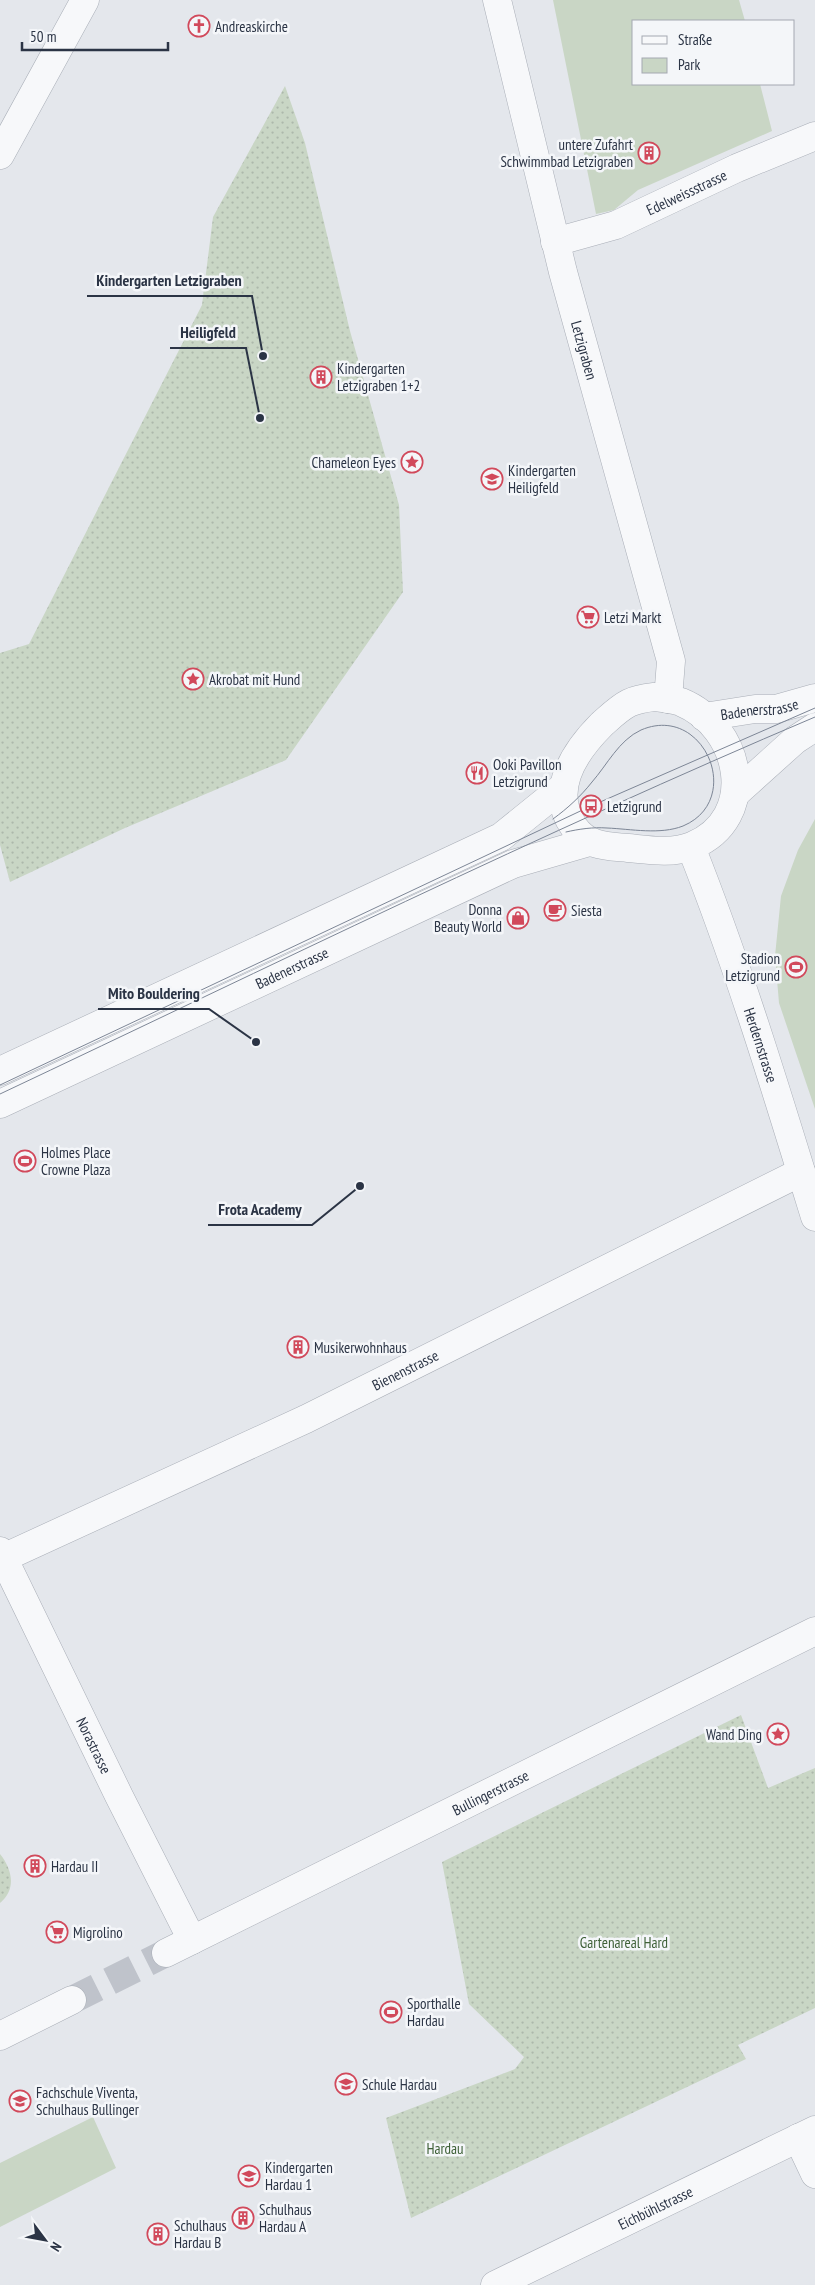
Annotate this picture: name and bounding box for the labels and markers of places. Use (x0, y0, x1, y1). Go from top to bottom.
church icon: Andreaskirche (187, 14, 211, 38)
place label: Andreaskirche (215, 17, 288, 36)
place label: untere Zufahrt Schwimmbad Letzigraben (500, 135, 633, 171)
building icon: untere Zufahrt Schwimmbad Letzigraben (637, 141, 661, 165)
callout: Kindergarten Letzigraben (87, 265, 252, 296)
callout: Heiligfeld (170, 317, 246, 348)
place label: Kindergarten Letzigraben 1+2 (337, 359, 420, 395)
building icon: Kindergarten Letzigraben 1+2 (309, 365, 333, 389)
place icon: Chameleon Eyes (400, 450, 424, 474)
place label: Chameleon Eyes (311, 453, 396, 472)
place label: Kindergarten Heiligfeld (508, 461, 576, 497)
school or university icon: Kindergarten Heiligfeld (480, 467, 504, 491)
supermarket icon: Letzi Markt (576, 605, 600, 629)
place label: Letzi Markt (604, 608, 661, 627)
place icon: Akrobat mit Hund (181, 667, 205, 691)
place label: Akrobat mit Hund (209, 670, 300, 689)
place label: Ooki Pavillon Letzigrund (493, 755, 561, 791)
restaurant icon: Ooki Pavillon Letzigrund (465, 761, 489, 785)
bus stop icon: Letzigrund (579, 794, 603, 818)
place label: Letzigrund (607, 797, 662, 816)
cafe icon: Siesta (543, 898, 567, 922)
place label: Donna Beauty World (434, 900, 502, 936)
place label: Siesta (571, 901, 602, 920)
shop icon: Donna Beauty World (506, 906, 530, 930)
place label: Stadion Letzigrund (725, 949, 780, 985)
sports icon: Stadion Letzigrund (784, 955, 808, 979)
callout: Mito Bouldering (98, 978, 209, 1009)
place label: Holmes Place Crowne Plaza (41, 1143, 111, 1179)
sports icon: Holmes Place Crowne Plaza (13, 1149, 37, 1173)
callout: Frota Academy (208, 1194, 312, 1225)
building icon: Musikerwohnhaus (286, 1335, 310, 1359)
place label: Musikerwohnhaus (314, 1338, 407, 1357)
place icon: Wand Ding (766, 1722, 790, 1746)
place label: Wand Ding (706, 1725, 762, 1744)
building icon: Hardau II (23, 1854, 47, 1878)
place label: Hardau II (51, 1857, 98, 1876)
supermarket icon: Migrolino (45, 1920, 69, 1944)
place label: Migrolino (73, 1923, 123, 1942)
place label: Sporthalle Hardau (407, 1994, 461, 2030)
sports icon: Sporthalle Hardau (379, 2000, 403, 2024)
school or university icon: Schule Hardau (334, 2072, 358, 2096)
place label: Schule Hardau (362, 2075, 437, 2094)
place label: Fachschule Viventa, Schulhaus Bullinger (36, 2083, 140, 2119)
school or university icon: Fachschule Viventa, Schulhaus Bullinger (8, 2089, 32, 2113)
place label: Kindergarten Hardau 1 (265, 2158, 333, 2194)
school or university icon: Kindergarten Hardau 1 (237, 2164, 261, 2188)
place label: Schulhaus Hardau A (259, 2200, 312, 2236)
building icon: Schulhaus Hardau A (231, 2206, 255, 2230)
place label: Schulhaus Hardau B (174, 2216, 227, 2252)
building icon: Schulhaus Hardau B (146, 2222, 170, 2246)

